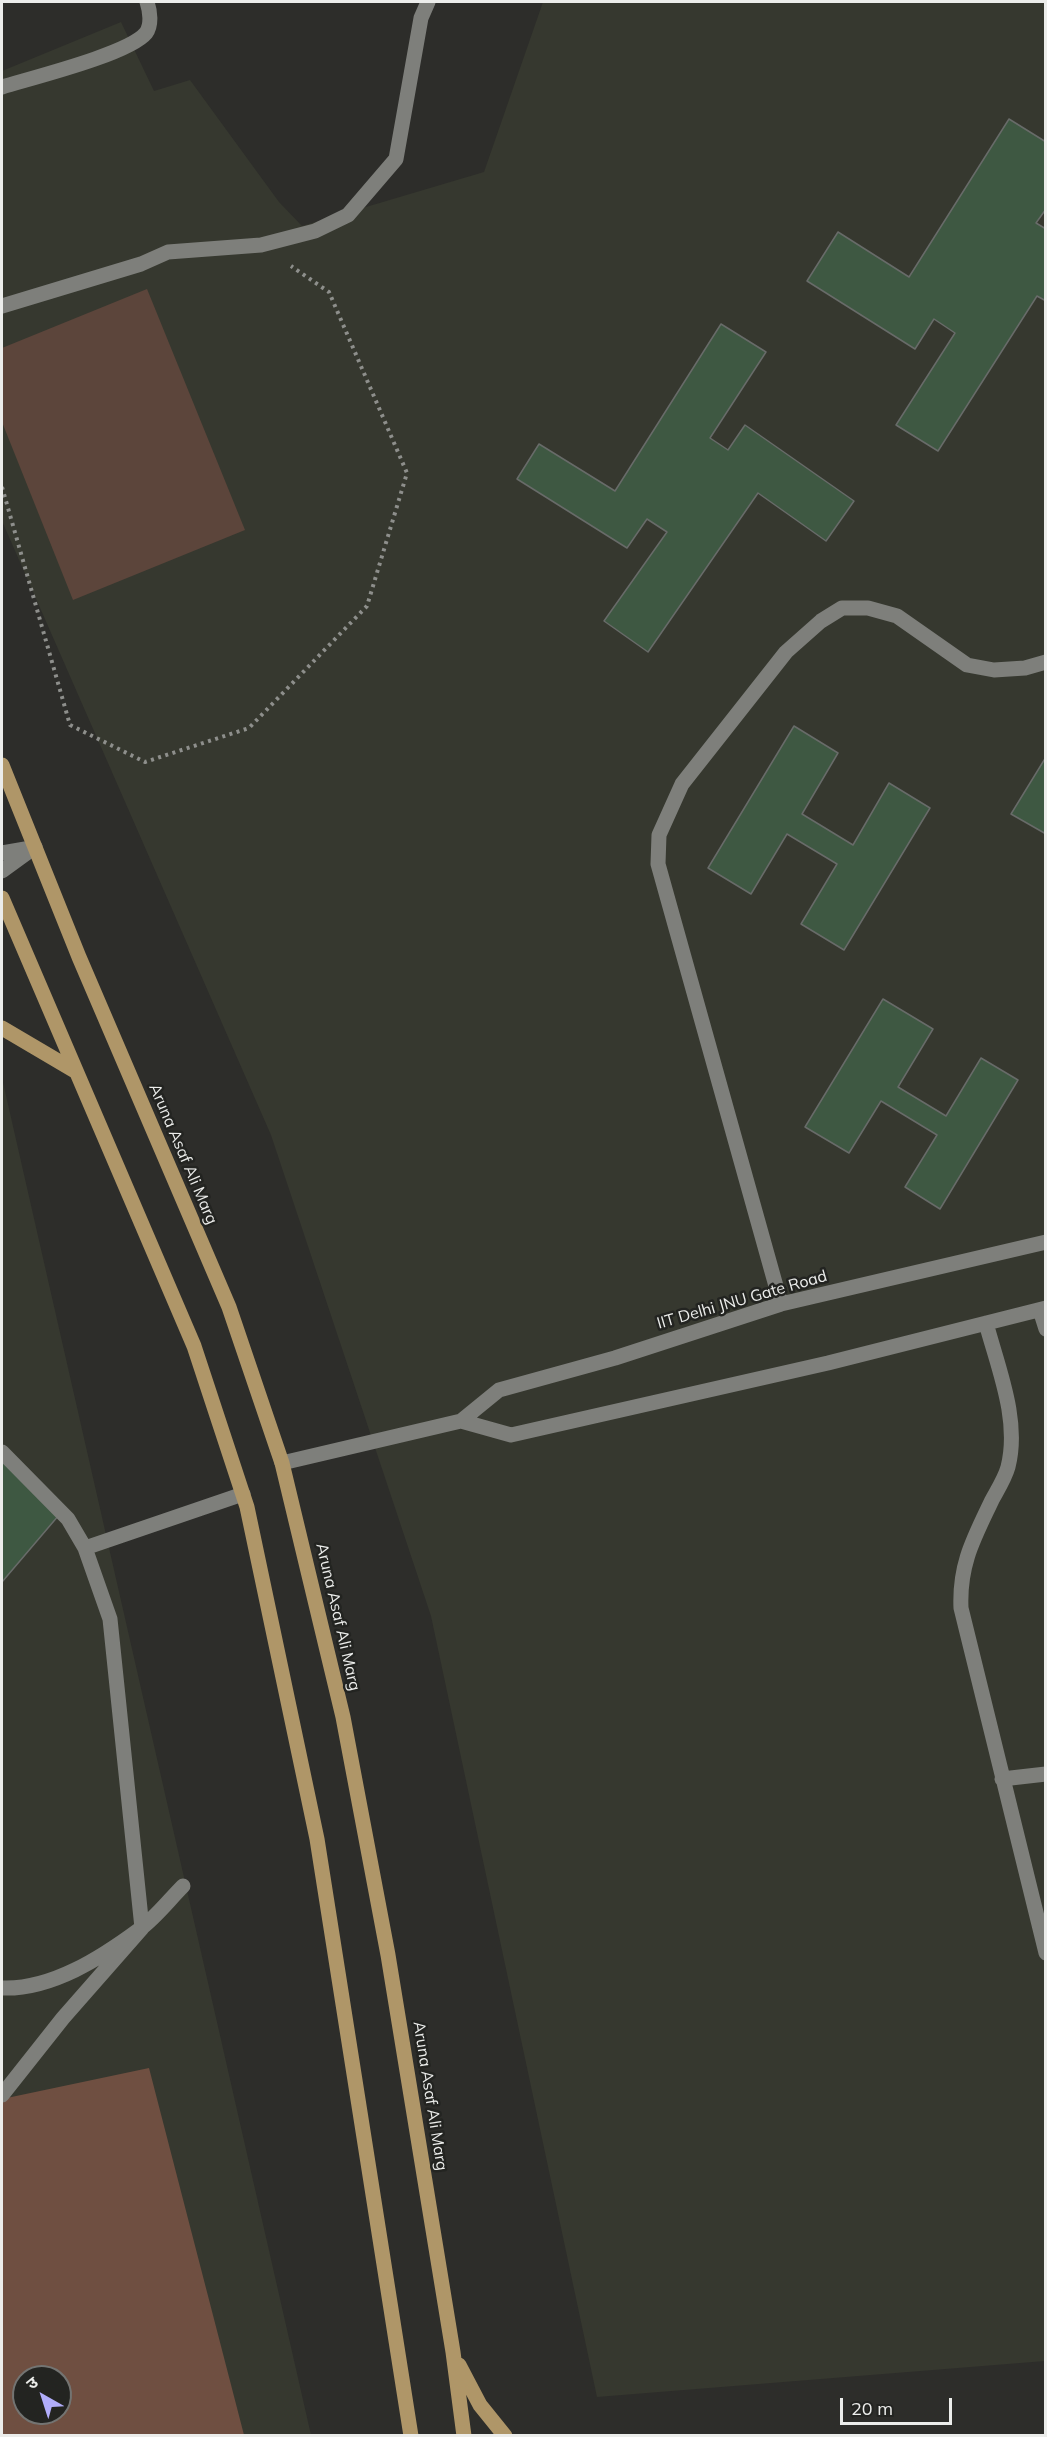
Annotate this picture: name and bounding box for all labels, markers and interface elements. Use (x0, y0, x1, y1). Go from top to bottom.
street label: Aruna Asaf Ali Marg (145, 1081, 221, 1227)
street label: IIT Delhi JNU Gate Road (655, 1267, 829, 1333)
street label: Aruna Asaf Ali Marg (312, 1541, 364, 1693)
street label: Aruna Asaf Ali Marg (409, 2020, 451, 2172)
north arrow (12, 2365, 72, 2425)
text: उ (22, 2372, 42, 2393)
scale bar (843, 2386, 956, 2424)
text: 20 m (851, 2397, 893, 2420)

